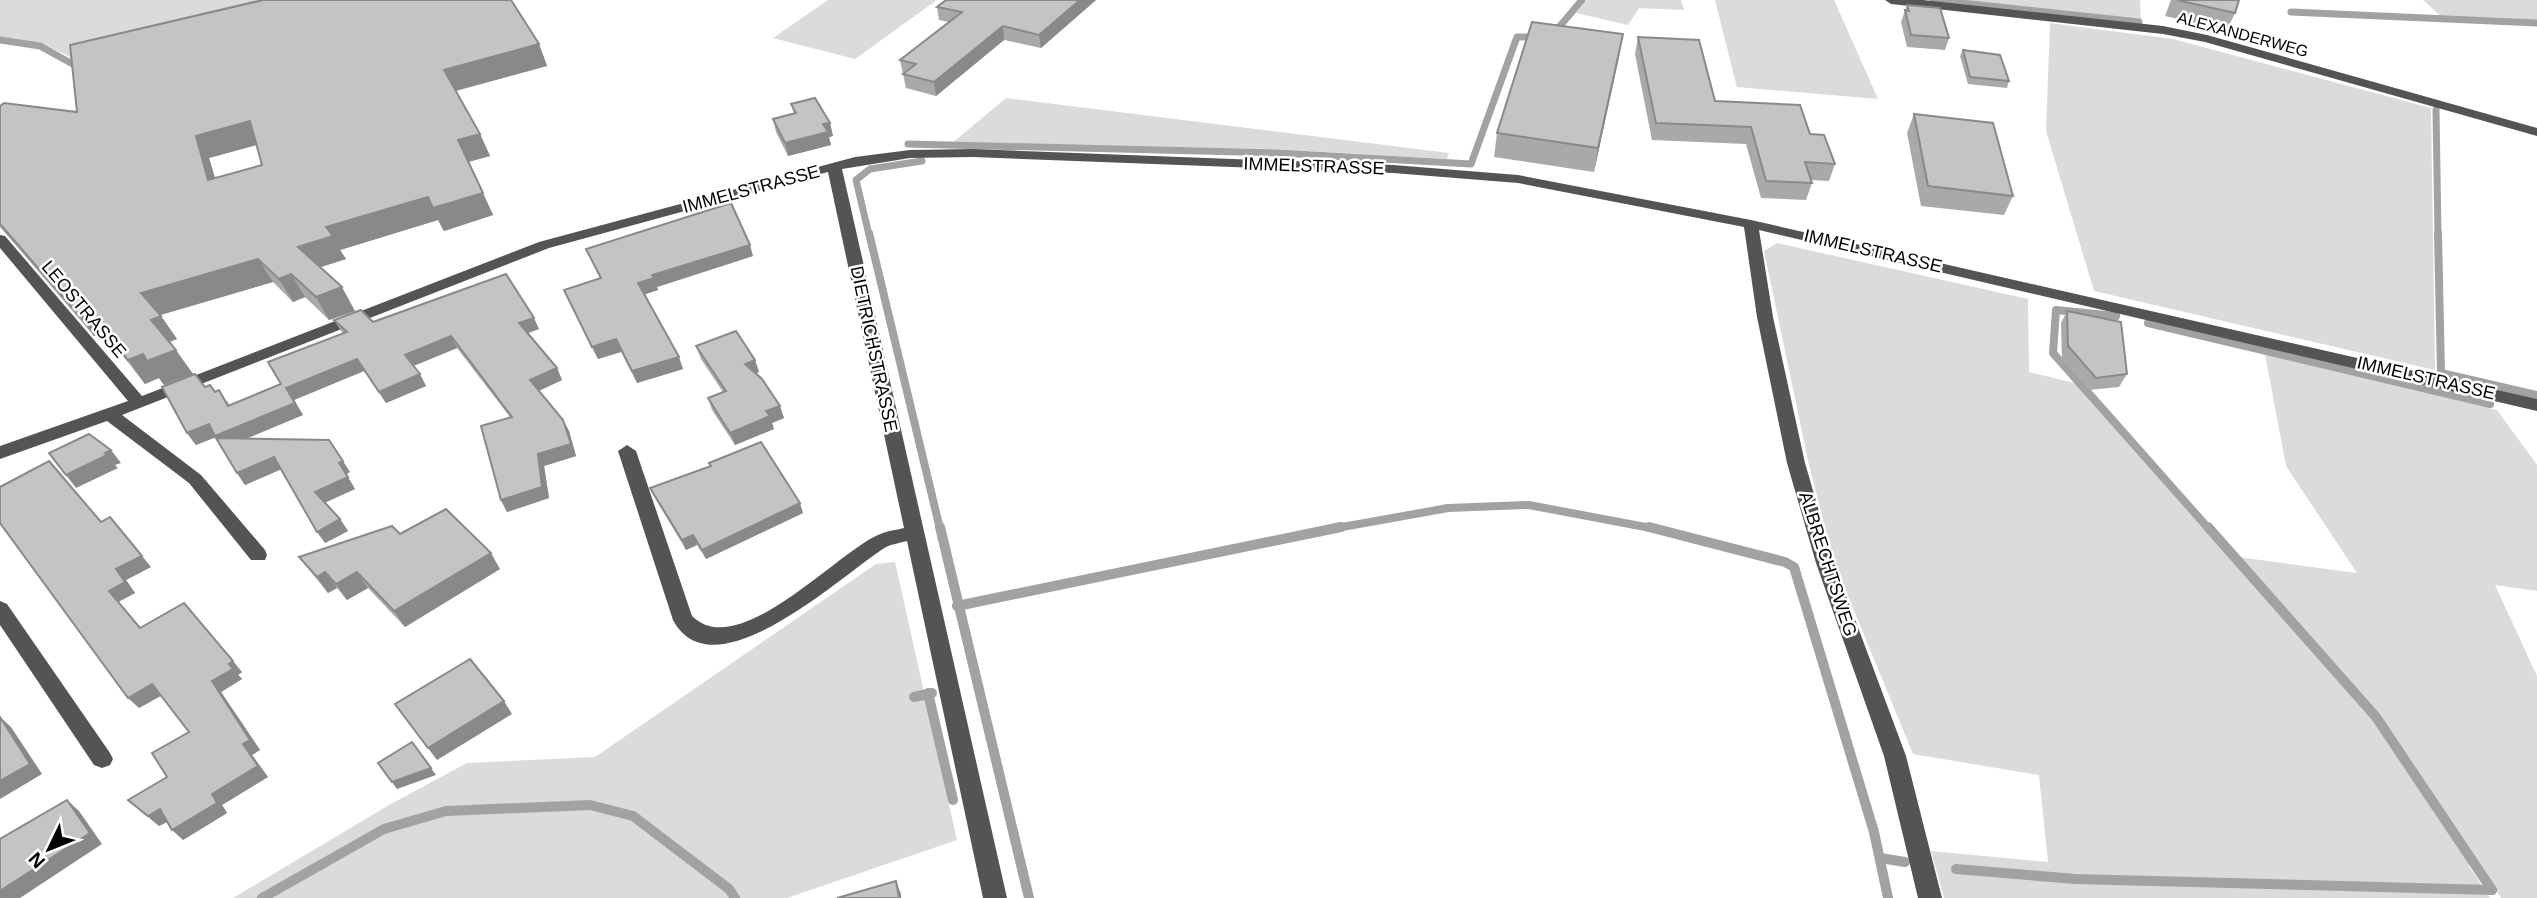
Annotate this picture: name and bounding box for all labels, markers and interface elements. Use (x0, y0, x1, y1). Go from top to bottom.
street label: ALEXANDERWEG (2176, 9, 2310, 60)
street label: IMMELSTRASSE (1243, 154, 1385, 178)
street label: IMMELSTRASSE (680, 161, 822, 217)
street label: IMMELSTRASSE (1802, 225, 1944, 277)
street label: LEOSTRASSE (38, 257, 130, 361)
street label: DIETRICHSTRASSE (847, 264, 901, 434)
street label: IMMELSTRASSE (2355, 352, 2497, 404)
street label: ALBRECHTSWEG (1795, 489, 1861, 639)
north arrow (14, 814, 84, 884)
text: N (25, 848, 49, 872)

